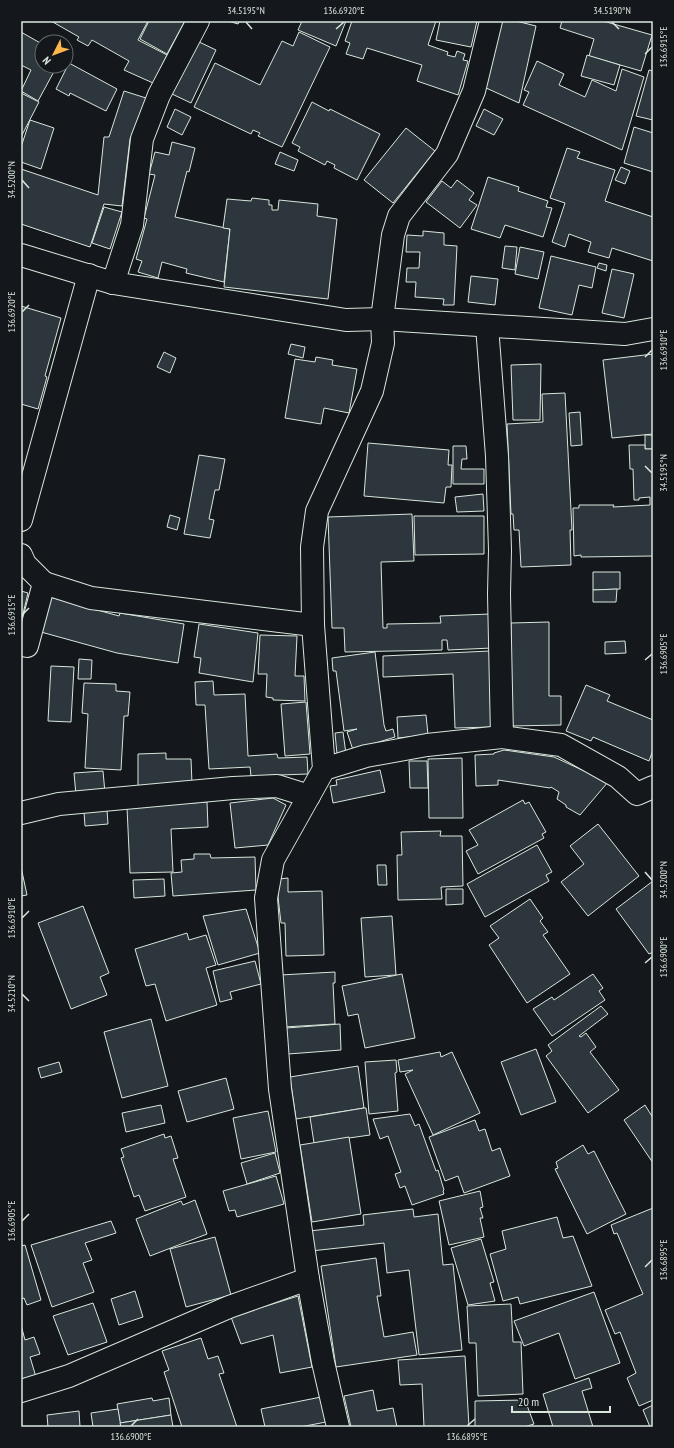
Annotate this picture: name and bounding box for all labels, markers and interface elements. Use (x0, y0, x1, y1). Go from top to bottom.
text: 34.5195°N (227, 4, 265, 17)
text: 136.6920°E (324, 4, 365, 17)
text: 34.5190°N (593, 4, 631, 17)
text: 136.6915°E (657, 27, 670, 68)
north arrow (34, 34, 74, 74)
text: N (39, 54, 54, 68)
text: 34.5200°N (5, 161, 18, 199)
text: 136.6920°E (5, 292, 18, 333)
text: 136.6910°E (657, 330, 670, 371)
text: 34.5195°N (657, 454, 670, 492)
text: 136.6915°E (5, 595, 18, 636)
text: 136.6905°E (657, 634, 670, 675)
text: 34.5200°N (657, 861, 670, 899)
text: 136.6910°E (5, 898, 18, 939)
text: 136.6900°E (657, 937, 670, 978)
text: 34.5210°N (5, 975, 18, 1013)
text: 136.6905°E (5, 1201, 18, 1242)
text: 136.6895°E (657, 1240, 670, 1281)
scale bar (512, 1388, 610, 1414)
text: 20 m (518, 1394, 539, 1409)
text: 136.6900°E (111, 1430, 152, 1443)
text: 136.6895°E (447, 1430, 488, 1443)

